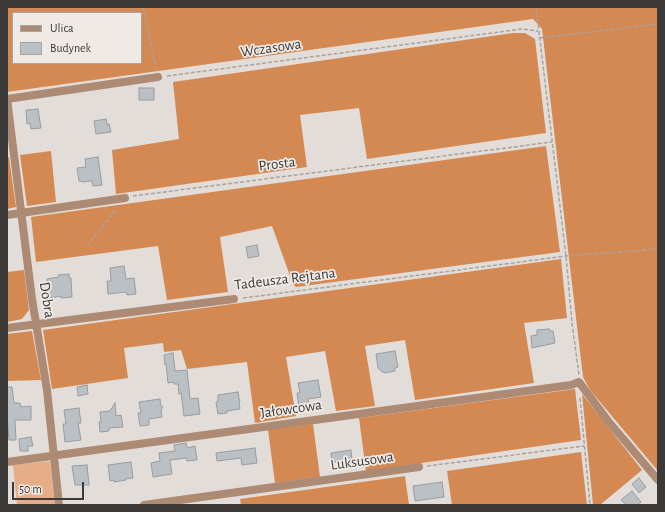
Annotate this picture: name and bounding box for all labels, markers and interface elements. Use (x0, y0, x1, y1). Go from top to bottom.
legend (12, 12, 142, 64)
text: Ulica (50, 22, 73, 34)
street label: Wczasowa (239, 35, 303, 61)
text: Budynek (50, 42, 91, 54)
street label: Prosta (258, 153, 296, 175)
street label: Tadeusza Rejtana (233, 264, 337, 294)
street label: Dobra (35, 281, 59, 319)
street label: Jałowcowa (259, 396, 323, 422)
street label: Luksusowa (329, 448, 395, 474)
scale bar (14, 474, 86, 500)
text: 50 m (19, 483, 42, 495)

